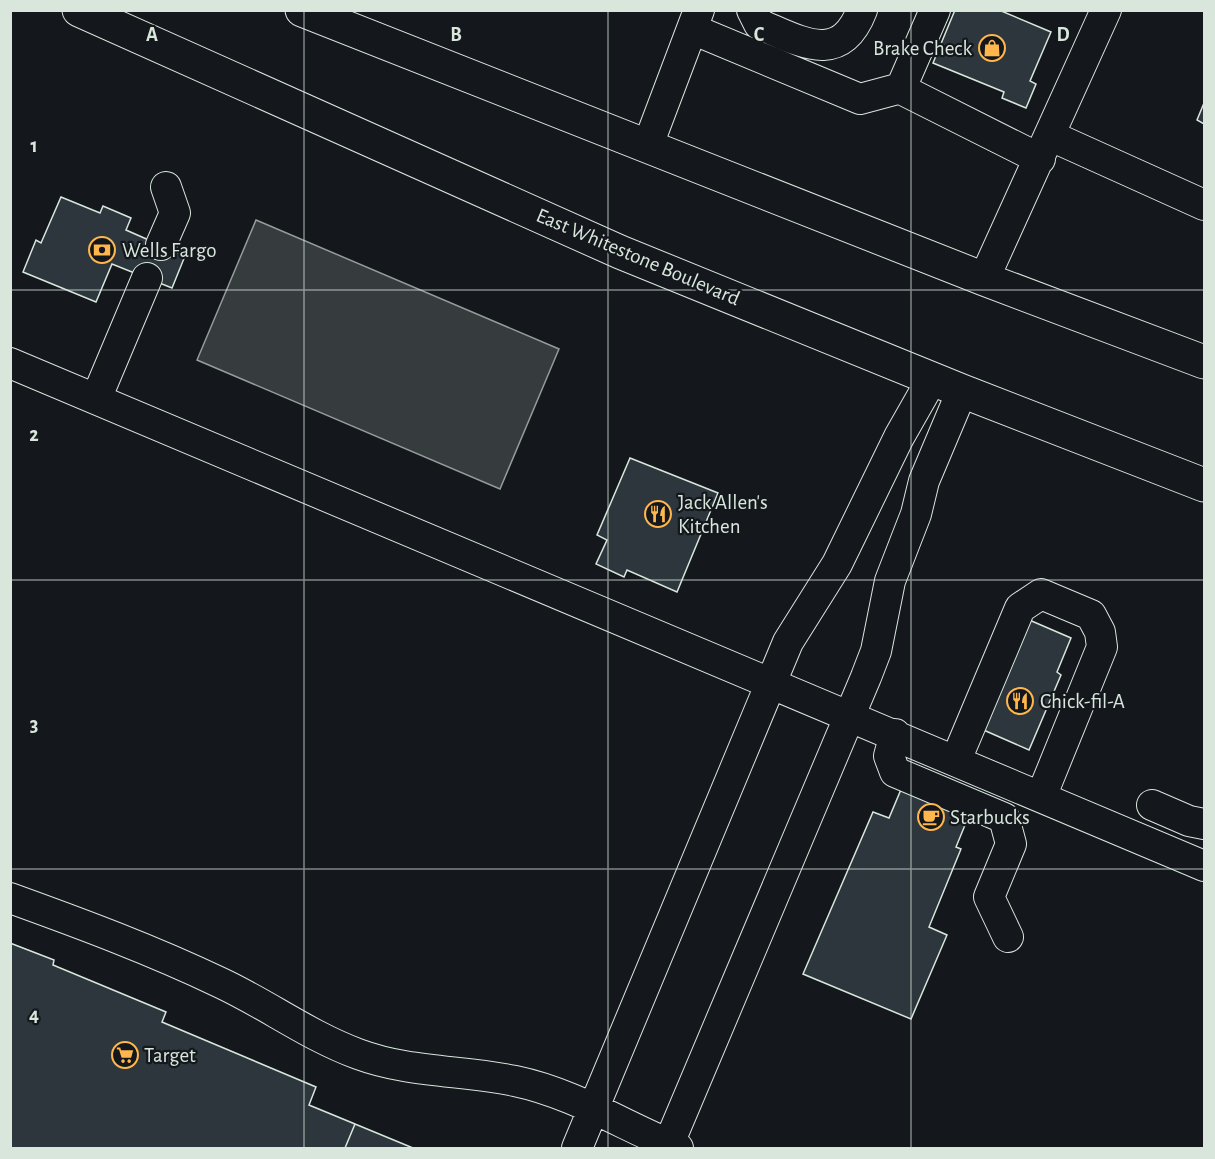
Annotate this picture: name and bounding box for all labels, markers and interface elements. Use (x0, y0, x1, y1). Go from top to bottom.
text: A (146, 25, 158, 45)
text: B (450, 25, 462, 45)
text: C (754, 25, 765, 45)
text: D (1056, 25, 1070, 45)
shop icon: Brake Check (977, 33, 1007, 63)
place label: Brake Check (873, 38, 972, 59)
text: 1 (30, 136, 38, 156)
street label: East Whitestone Boulevard (533, 205, 743, 309)
bank icon: Wells Fargo (87, 235, 117, 265)
place label: Wells Fargo (122, 240, 216, 261)
text: 2 (29, 425, 39, 445)
place label: Jack Allen's Kitchen (678, 492, 768, 537)
restaurant icon: Jack Allen's Kitchen (643, 499, 673, 529)
restaurant icon: Chick-fil-A (1005, 686, 1035, 716)
place label: Chick-fil-A (1040, 691, 1125, 712)
text: 3 (30, 715, 38, 735)
cafe icon: Starbucks (916, 802, 946, 832)
place label: Starbucks (950, 807, 1030, 828)
text: 4 (29, 1005, 39, 1025)
supermarket icon: Target (110, 1040, 140, 1070)
place label: Target (144, 1045, 196, 1066)

